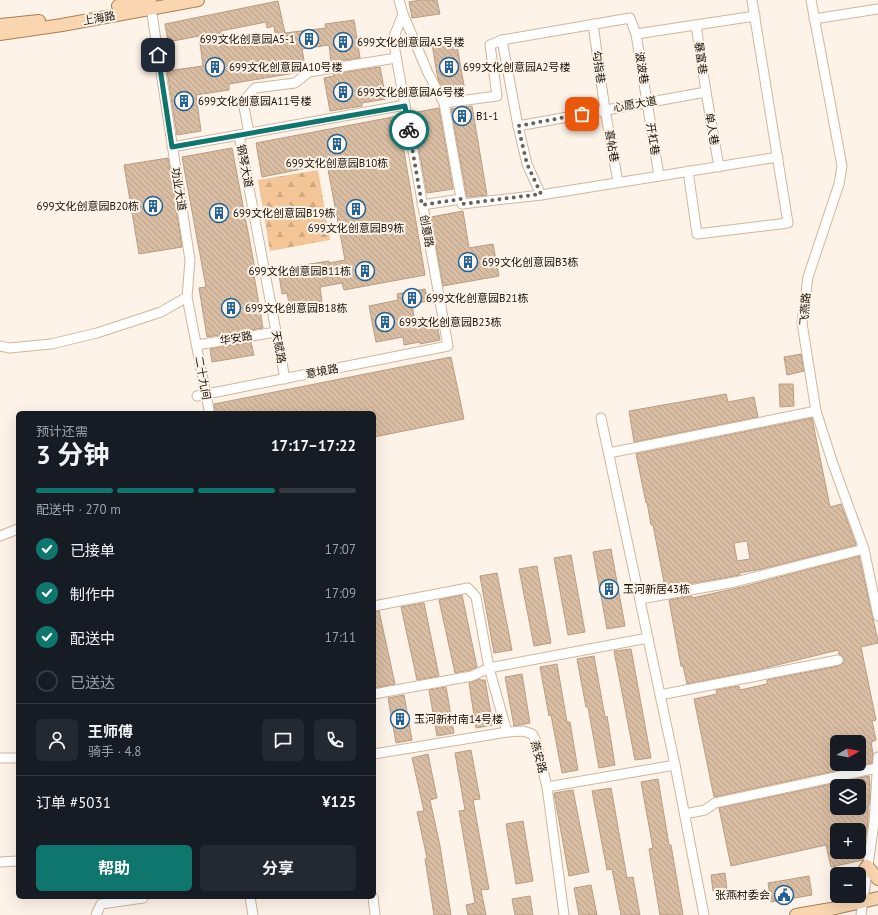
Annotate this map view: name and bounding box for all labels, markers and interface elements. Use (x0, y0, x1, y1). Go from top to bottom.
street label: 上海路 (82, 8, 116, 28)
building icon: 699文化创意园A5-1 (298, 28, 320, 50)
building icon: 699文化创意园A5号楼 (332, 31, 354, 53)
place label: 699文化创意园A5-1 (200, 32, 295, 46)
place label: 699文化创意园A5号楼 (357, 35, 464, 49)
pin (141, 38, 175, 72)
street label: 暴富巷 (692, 41, 710, 75)
icon: home (147, 44, 169, 66)
street label: 勾指巷 (590, 50, 608, 84)
street label: 波波巷 (633, 51, 651, 85)
building icon: 699文化创意园A10号楼 (204, 56, 226, 78)
building icon: 699文化创意园A2号楼 (438, 56, 460, 78)
place label: 699文化创意园A10号楼 (229, 60, 342, 74)
place label: 699文化创意园A2号楼 (463, 60, 570, 74)
building icon: 699文化创意园A6号楼 (332, 81, 354, 103)
place label: 699文化创意园A6号楼 (357, 85, 464, 99)
building icon: 699文化创意园A11号楼 (173, 90, 195, 112)
street label: 心愿大道 (612, 93, 658, 115)
place label: 699文化创意园A11号楼 (198, 94, 311, 108)
pin (565, 97, 599, 131)
icon: bag (571, 103, 593, 125)
building icon: B1-1 (451, 105, 473, 127)
place label: B1-1 (476, 109, 498, 123)
courier (389, 110, 429, 150)
street label: 单人巷 (702, 112, 722, 146)
icon: bike (398, 119, 420, 141)
street label: 开杠巷 (644, 122, 662, 156)
street label: 喜帖巷 (602, 129, 622, 163)
building icon: 699文化创意园B10栋 (326, 133, 348, 155)
street label: 钢琴大道 (234, 143, 256, 189)
place label: 699文化创意园B10栋 (286, 156, 388, 170)
street label: 功业大道 (169, 166, 189, 212)
building icon: 699文化创意园B20栋 (142, 195, 164, 217)
building icon: 699文化创意园B9栋 (345, 198, 367, 220)
place label: 699文化创意园B20栋 (37, 199, 139, 213)
building icon: 699文化创意园B19栋 (208, 202, 230, 224)
place label: 699文化创意园B19栋 (233, 206, 335, 220)
street label: 创意路 (417, 214, 437, 248)
place label: 699文化创意园B9栋 (308, 221, 404, 235)
building icon: 699文化创意园B3栋 (457, 251, 479, 273)
place label: 699文化创意园B3栋 (482, 255, 578, 269)
building icon: 699文化创意园B11栋 (354, 260, 376, 282)
place label: 699文化创意园B11栋 (249, 264, 351, 278)
building icon: 699文化创意园B21栋 (401, 287, 423, 309)
place label: 699文化创意园B21栋 (426, 291, 528, 305)
street label: 飞燕路 (797, 292, 813, 326)
building icon: 699文化创意园B18栋 (220, 297, 242, 319)
place label: 699文化创意园B18栋 (245, 301, 347, 315)
building icon: 699文化创意园B23栋 (374, 311, 396, 333)
place label: 699文化创意园B23栋 (399, 315, 501, 329)
street label: 华安路 (219, 328, 253, 348)
street label: 天赋路 (269, 329, 289, 365)
street label: 二十九间 (192, 355, 214, 401)
street label: 意境路 (304, 361, 340, 381)
text: 预计还需 (36, 423, 88, 440)
text: 17:17–17:22 (271, 436, 356, 455)
text: 3 分钟 (36, 438, 109, 471)
text: 配送中 · 270 m (36, 501, 121, 518)
icon: check (36, 538, 58, 560)
text: 已接单 (70, 541, 115, 560)
text: 17:07 (325, 541, 356, 558)
building icon: 玉河新居43栋 (598, 578, 620, 600)
icon: check (36, 582, 58, 604)
place label: 玉河新居43栋 (623, 582, 690, 596)
text: 制作中 (70, 585, 115, 604)
text: 17:09 (325, 585, 356, 602)
icon: check (36, 626, 58, 648)
text: 配送中 (70, 629, 115, 648)
text: 17:11 (325, 629, 356, 646)
text: 已送达 (70, 673, 115, 692)
building icon: 玉河新村南14号楼 (389, 708, 411, 730)
place label: 玉河新村南14号楼 (414, 712, 503, 726)
button: person (36, 719, 78, 761)
button: chat (262, 719, 304, 761)
button: phone (314, 719, 356, 761)
text: 王师傅 (88, 722, 133, 741)
north arrow (830, 735, 866, 771)
map controls (830, 735, 866, 903)
street label: 燕安路 (528, 739, 550, 775)
text: 骑手 · 4.8 (88, 743, 141, 760)
button: layers (830, 779, 866, 815)
text: ¥125 (322, 792, 356, 811)
text: 订单 #5031 (36, 793, 111, 812)
button: + (830, 823, 866, 859)
button: 帮助 (36, 845, 192, 891)
button: 分享 (200, 845, 356, 891)
button: − (830, 867, 866, 903)
public building icon: 张燕村委会 (773, 884, 795, 906)
place label: 张燕村委会 (715, 888, 770, 902)

